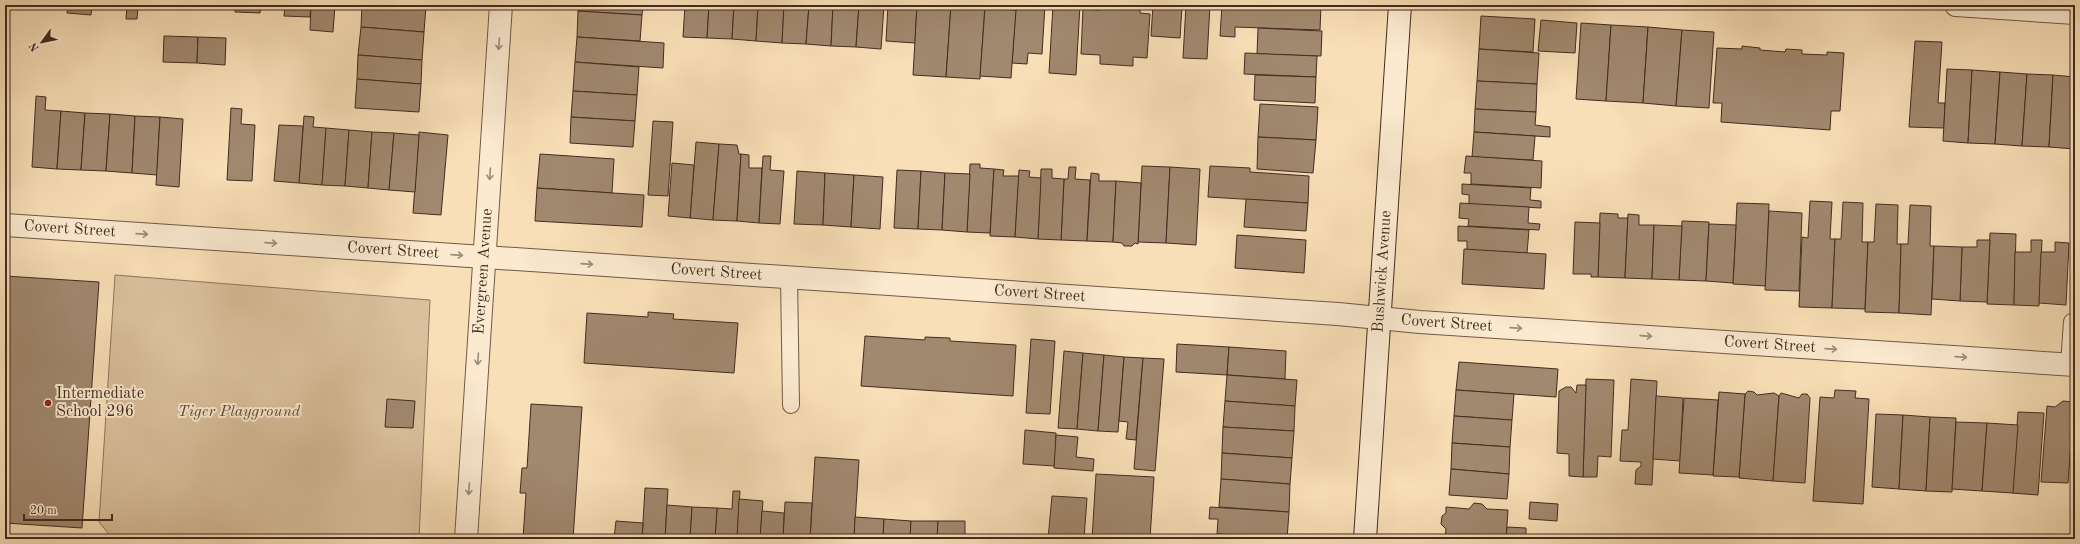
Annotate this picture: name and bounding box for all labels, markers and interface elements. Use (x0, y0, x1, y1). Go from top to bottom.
north arrow (22, 22, 62, 62)
one-way arrow (495, 37, 502, 50)
text: N (28, 40, 42, 53)
one-way arrow (486, 167, 493, 180)
street label: Evergreen Avenue (471, 208, 496, 335)
street label: Bushwick Avenue (1371, 210, 1395, 333)
street label: Covert Street (23, 218, 117, 240)
one-way arrow (135, 231, 148, 238)
one-way arrow (264, 240, 277, 247)
street label: Covert Street (347, 240, 440, 262)
one-way arrow (450, 252, 463, 259)
one-way arrow (580, 260, 593, 267)
street label: Covert Street (670, 261, 763, 284)
street label: Covert Street (993, 283, 1087, 305)
street label: Covert Street (1400, 312, 1494, 335)
one-way arrow (1509, 324, 1522, 331)
one-way arrow (1639, 333, 1652, 340)
street label: Covert Street (1723, 334, 1817, 356)
one-way arrow (1824, 345, 1837, 352)
one-way arrow (474, 352, 481, 365)
one-way arrow (1954, 354, 1967, 361)
place label: Intermediate School 296 (56, 386, 144, 420)
marker: Intermediate School 296 (43, 398, 53, 408)
park label: Tiger Playground (178, 404, 301, 420)
one-way arrow (466, 482, 473, 495)
scale bar (24, 496, 112, 522)
text: 20 m (30, 505, 57, 517)

